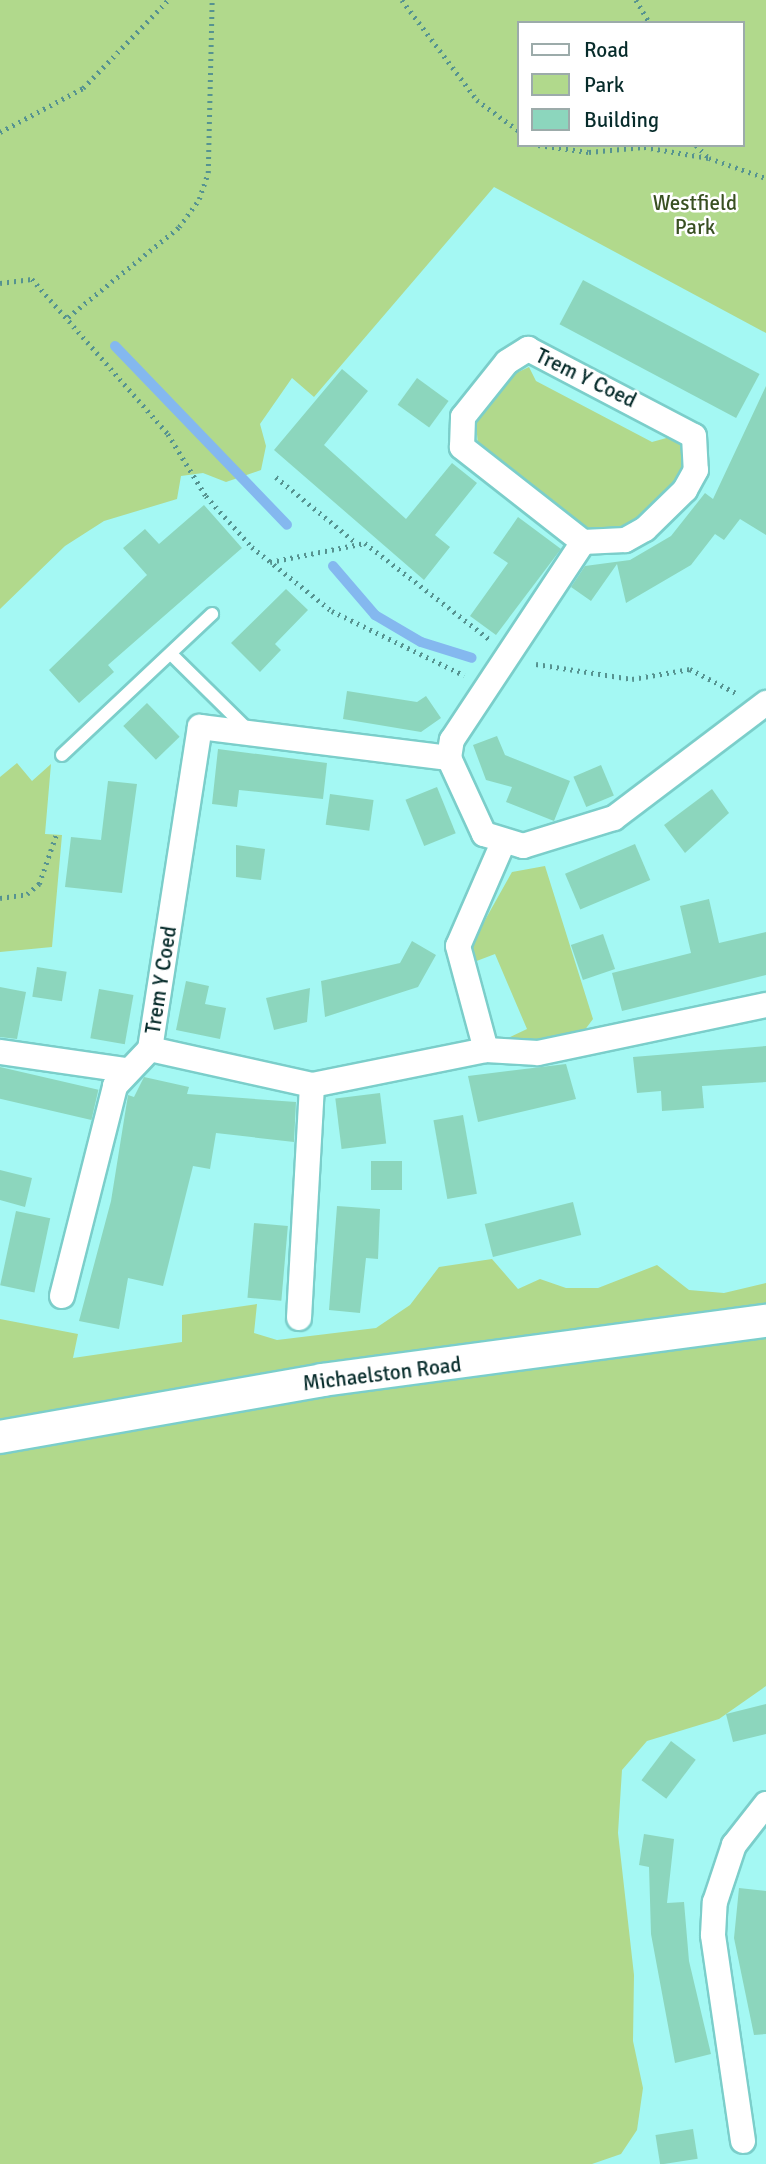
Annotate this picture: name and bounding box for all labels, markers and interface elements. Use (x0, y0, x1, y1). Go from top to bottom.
legend (518, 21, 745, 147)
text: Road (584, 37, 629, 63)
text: Park (584, 72, 624, 98)
text: Building (584, 107, 659, 133)
park label: Westfield Park (653, 190, 737, 240)
street label: Trem Y Coed (532, 343, 640, 413)
street label: Trem Y Coed (140, 924, 182, 1036)
street label: Michaelston Road (301, 1352, 463, 1396)

